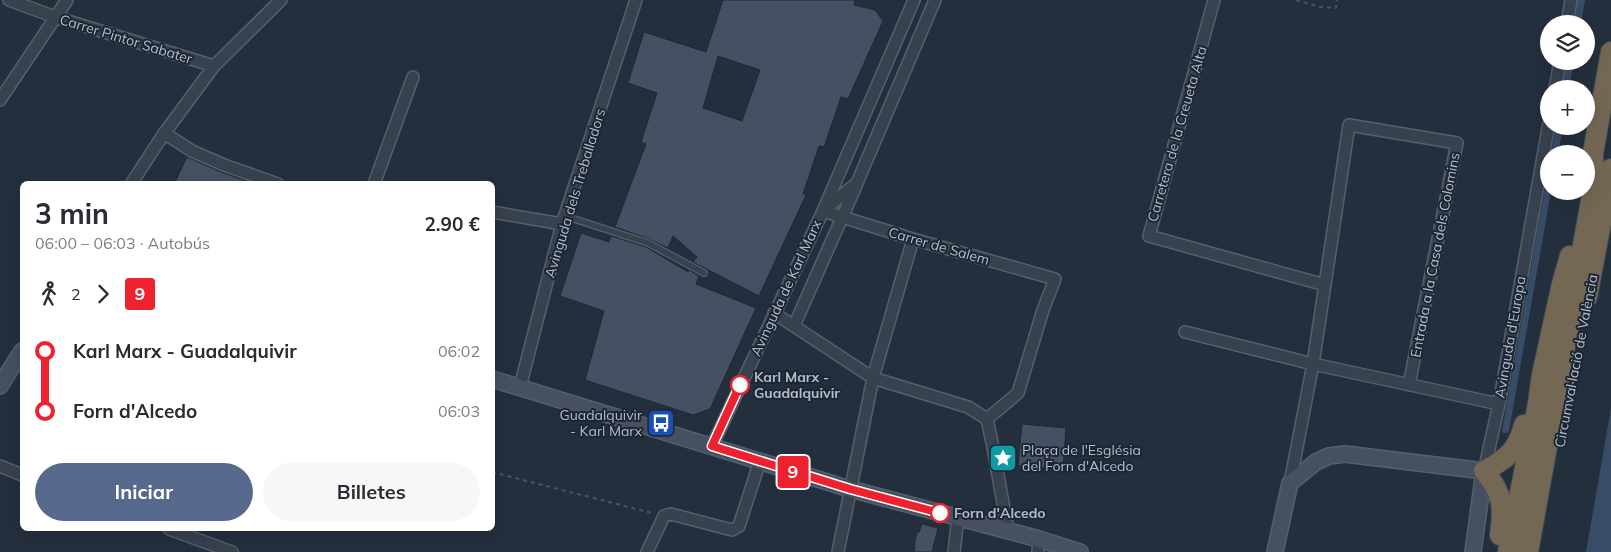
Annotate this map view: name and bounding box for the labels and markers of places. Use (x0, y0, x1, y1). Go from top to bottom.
place label: Karl Marx - Guadalquivir (754, 368, 840, 402)
marker: Karl Marx - Guadalquivir (730, 375, 750, 395)
place label: Guadalquivir - Karl Marx (559, 406, 643, 440)
bus stop icon: Guadalquivir - Karl Marx (646, 408, 676, 438)
place label: Plaça de l'Església del Forn d'Alcedo (1022, 441, 1141, 475)
place icon: Plaça de l'Església del Forn d'Alcedo (988, 443, 1018, 473)
marker: Forn d'Alcedo (930, 503, 950, 523)
place label: Forn d'Alcedo (954, 504, 1046, 522)

